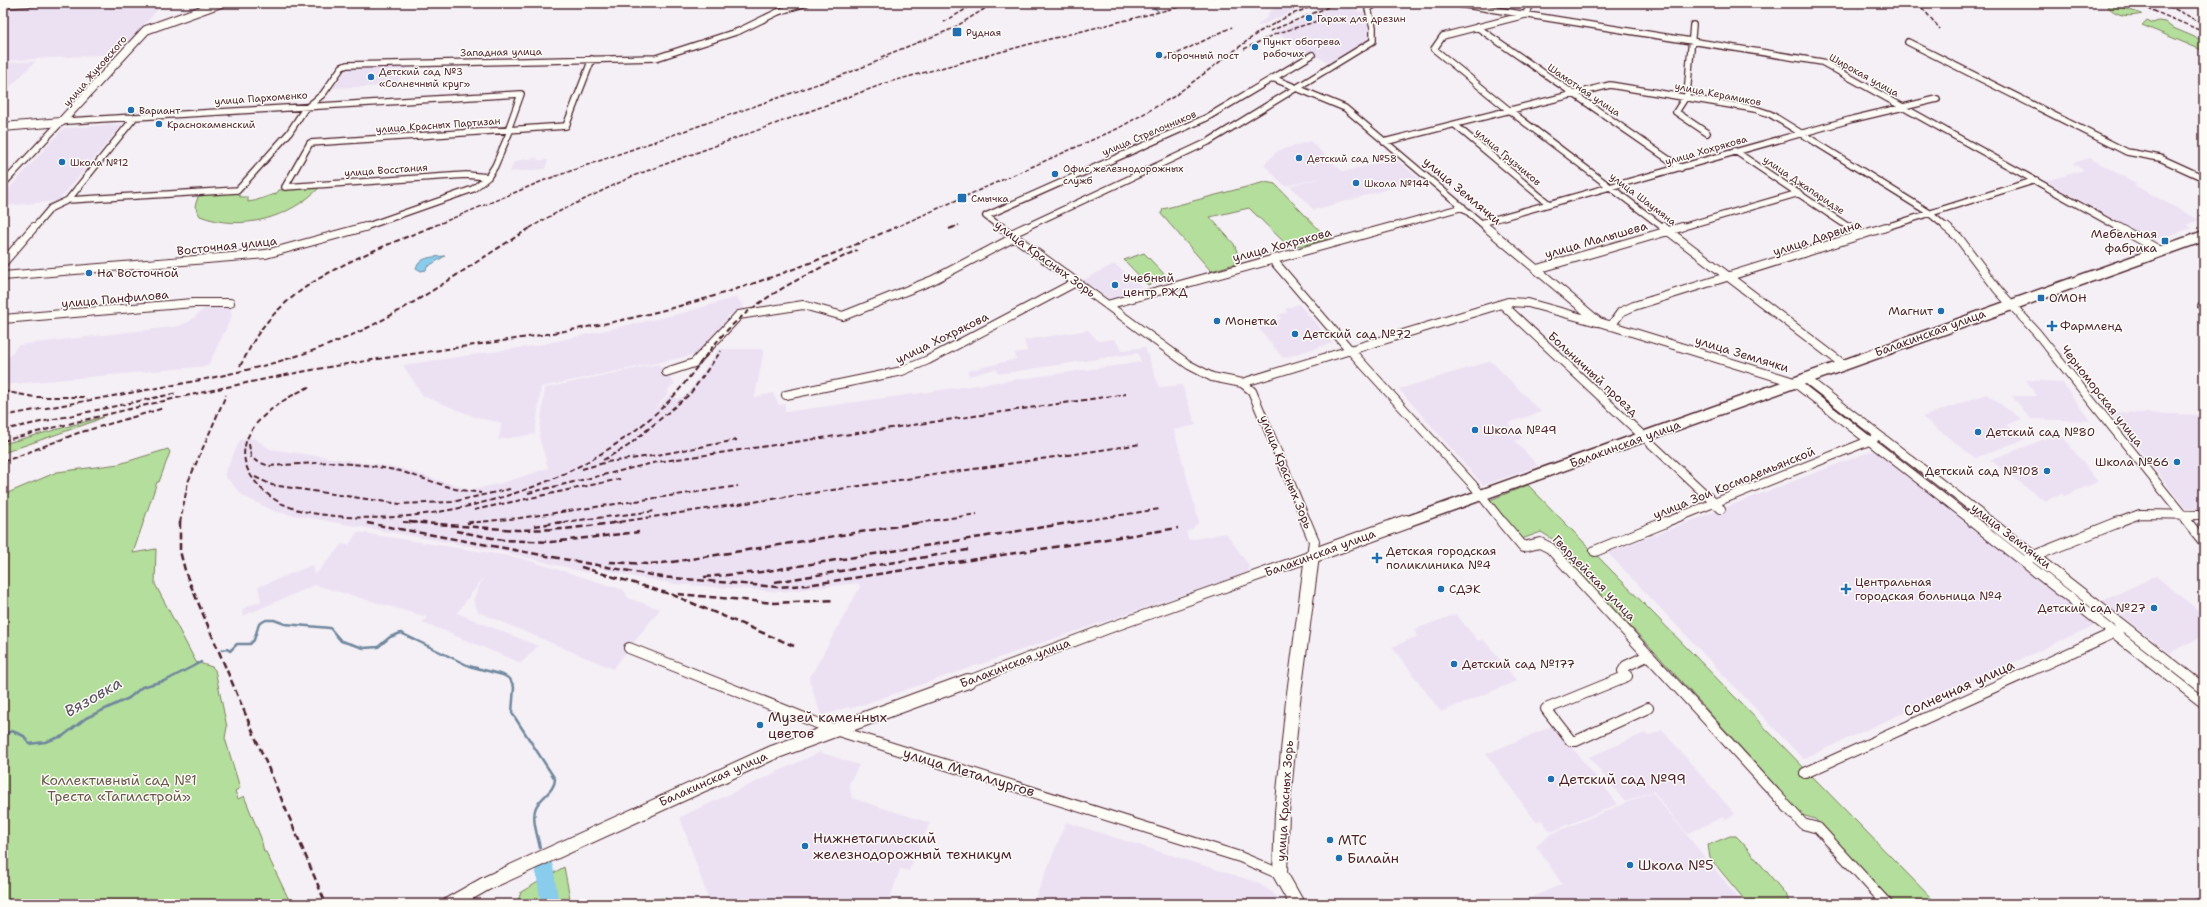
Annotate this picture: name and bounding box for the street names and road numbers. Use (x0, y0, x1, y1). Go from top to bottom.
street label: улица Жуковского (61, 33, 129, 109)
street label: Западная улица (460, 45, 543, 59)
street label: Широкая улица (1827, 50, 1902, 100)
street label: Шамотная улица (1545, 61, 1624, 120)
street label: улица Керамиков (1674, 79, 1762, 109)
street label: улица Пархоменко (214, 88, 308, 108)
street label: улица Стрелочников (1100, 107, 1198, 159)
street label: улица Красных Партизан (375, 114, 501, 136)
street label: улица Грузчиков (1472, 126, 1544, 188)
street label: улица Хохрякова (1663, 132, 1749, 168)
street label: улица Джапаридзе (1761, 153, 1848, 217)
street label: улица Землячки (1420, 154, 1505, 229)
street label: улица Восстания (344, 161, 428, 179)
street label: улица Шаумяна (1607, 170, 1680, 229)
street label: улица Дарвина (1771, 216, 1864, 260)
street label: улица Красных Зорь (991, 217, 1099, 301)
street label: улица Малышева (1543, 218, 1650, 262)
street label: улица Хохрякова (1231, 224, 1334, 266)
street label: Восточная улица (176, 233, 278, 259)
street label: улица Панфилова (61, 286, 170, 312)
street label: Балакинская улица (1872, 305, 1988, 361)
street label: улица Хохрякова (893, 308, 992, 368)
street label: Больничный проезд (1545, 328, 1642, 420)
street label: улица Землячки (1693, 332, 1791, 376)
street label: Черноморская улица (2057, 342, 2147, 450)
street label: улица Красных Зорь (1256, 413, 1316, 531)
street label: Балакинская улица (1567, 416, 1683, 472)
street label: улица Зои Космодемьянской (1651, 443, 1817, 523)
street label: улица Землячки (1968, 500, 2054, 572)
street label: Балакинская улица (1262, 525, 1378, 581)
street label: Гвардейская улица (1549, 532, 1640, 625)
street label: Балакинская улица (958, 634, 1073, 691)
street label: Солнечная улица (1901, 655, 2017, 720)
street label: улица Красных Зорь (1273, 740, 1297, 862)
street label: улица Металлургов (901, 743, 1037, 801)
street label: Балакинская улица (656, 748, 770, 810)

